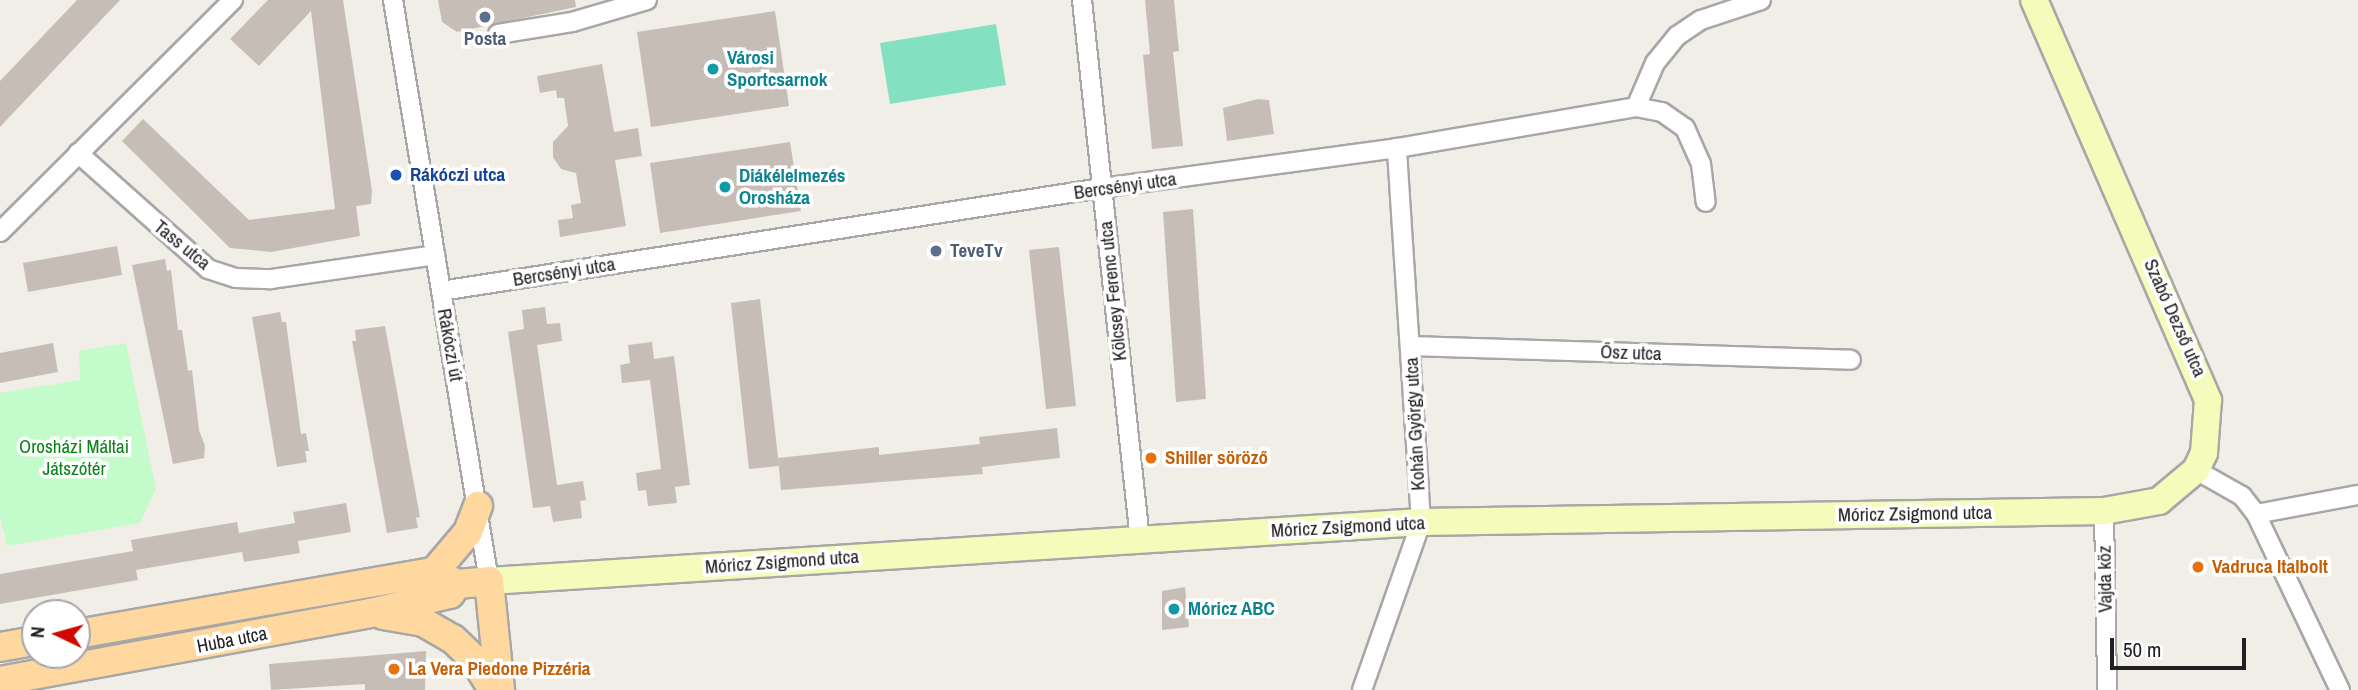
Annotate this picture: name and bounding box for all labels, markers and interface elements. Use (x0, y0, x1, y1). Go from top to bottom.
marker: Posta (477, 9, 493, 25)
place label: Posta (464, 28, 506, 50)
place label: Városi Sportcsarnok (727, 47, 827, 91)
marker: Városi Sportcsarnok (705, 61, 721, 77)
place label: Rákóczi utca (410, 164, 505, 186)
place label: Diákélelmezés Orosháza (739, 165, 846, 209)
marker: Rákóczi utca (388, 167, 404, 183)
street label: Bercsényi utca (1072, 168, 1178, 204)
marker: Diákélelmezés Orosháza (717, 179, 733, 195)
street label: Tass utca (149, 215, 215, 275)
street label: Kölcsey Ferenc utca (1094, 220, 1132, 362)
place label: TeveTv (950, 240, 1003, 262)
marker: TeveTv (928, 243, 944, 259)
street label: Bercsényi utca (511, 253, 617, 291)
street label: Szabó Dezső utca (2139, 256, 2211, 380)
street label: Rákóczi út (432, 307, 468, 383)
street label: Ősz utca (1600, 341, 1662, 365)
street label: Kohán György utca (1400, 357, 1430, 491)
park label: Orosházi Máltai Játszótér (19, 436, 129, 480)
place label: Shiller söröző (1165, 447, 1268, 469)
marker: Shiller söröző (1143, 450, 1159, 466)
street label: Móricz Zsigmond utca (1838, 501, 1992, 527)
street label: Móricz Zsigmond utca (1270, 512, 1426, 542)
street label: Móricz Zsigmond utca (704, 545, 860, 579)
street label: Vajda köz (2093, 545, 2117, 613)
place label: Vadruca Italbolt (2212, 556, 2328, 578)
marker: Vadruca Italbolt (2190, 559, 2206, 575)
place label: Móricz ABC (1188, 598, 1275, 620)
north arrow (21, 599, 91, 669)
marker: Móricz ABC (1166, 601, 1182, 617)
street label: Huba utca (195, 622, 269, 658)
scale bar (2113, 624, 2250, 668)
text: N (24, 626, 51, 639)
text: 50 m (2123, 635, 2161, 664)
place label: La Vera Piedone Pizzéria (408, 658, 590, 680)
marker: La Vera Piedone Pizzéria (386, 661, 402, 677)

